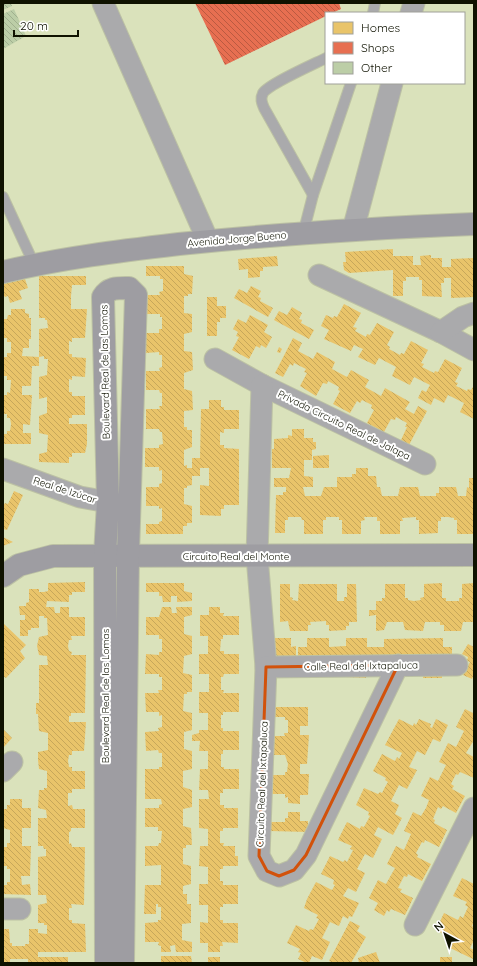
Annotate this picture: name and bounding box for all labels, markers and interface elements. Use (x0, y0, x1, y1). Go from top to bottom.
scale bar (14, 12, 78, 38)
legend (325, 12, 465, 84)
text: 20 m (20, 18, 48, 33)
text: Homes (361, 20, 401, 35)
text: Shops (361, 40, 395, 55)
text: Other (361, 60, 393, 75)
street label: Avenida Jorge Bueno (187, 228, 287, 250)
street label: Boulevard Real de las Lomas (97, 304, 113, 439)
street label: Privada Circuito Real de Jalapa (276, 387, 412, 463)
street label: Real de Izúcar (32, 474, 99, 506)
street label: Circuito Real del Monte (183, 550, 290, 563)
street label: Boulevard Real de las Lomas (99, 628, 112, 763)
street label: Calle Real del Ixtapaluca (304, 659, 418, 673)
street label: Circuito Real del Ixtapaluca (253, 721, 271, 847)
north arrow (425, 914, 465, 954)
text: N (431, 918, 446, 934)

